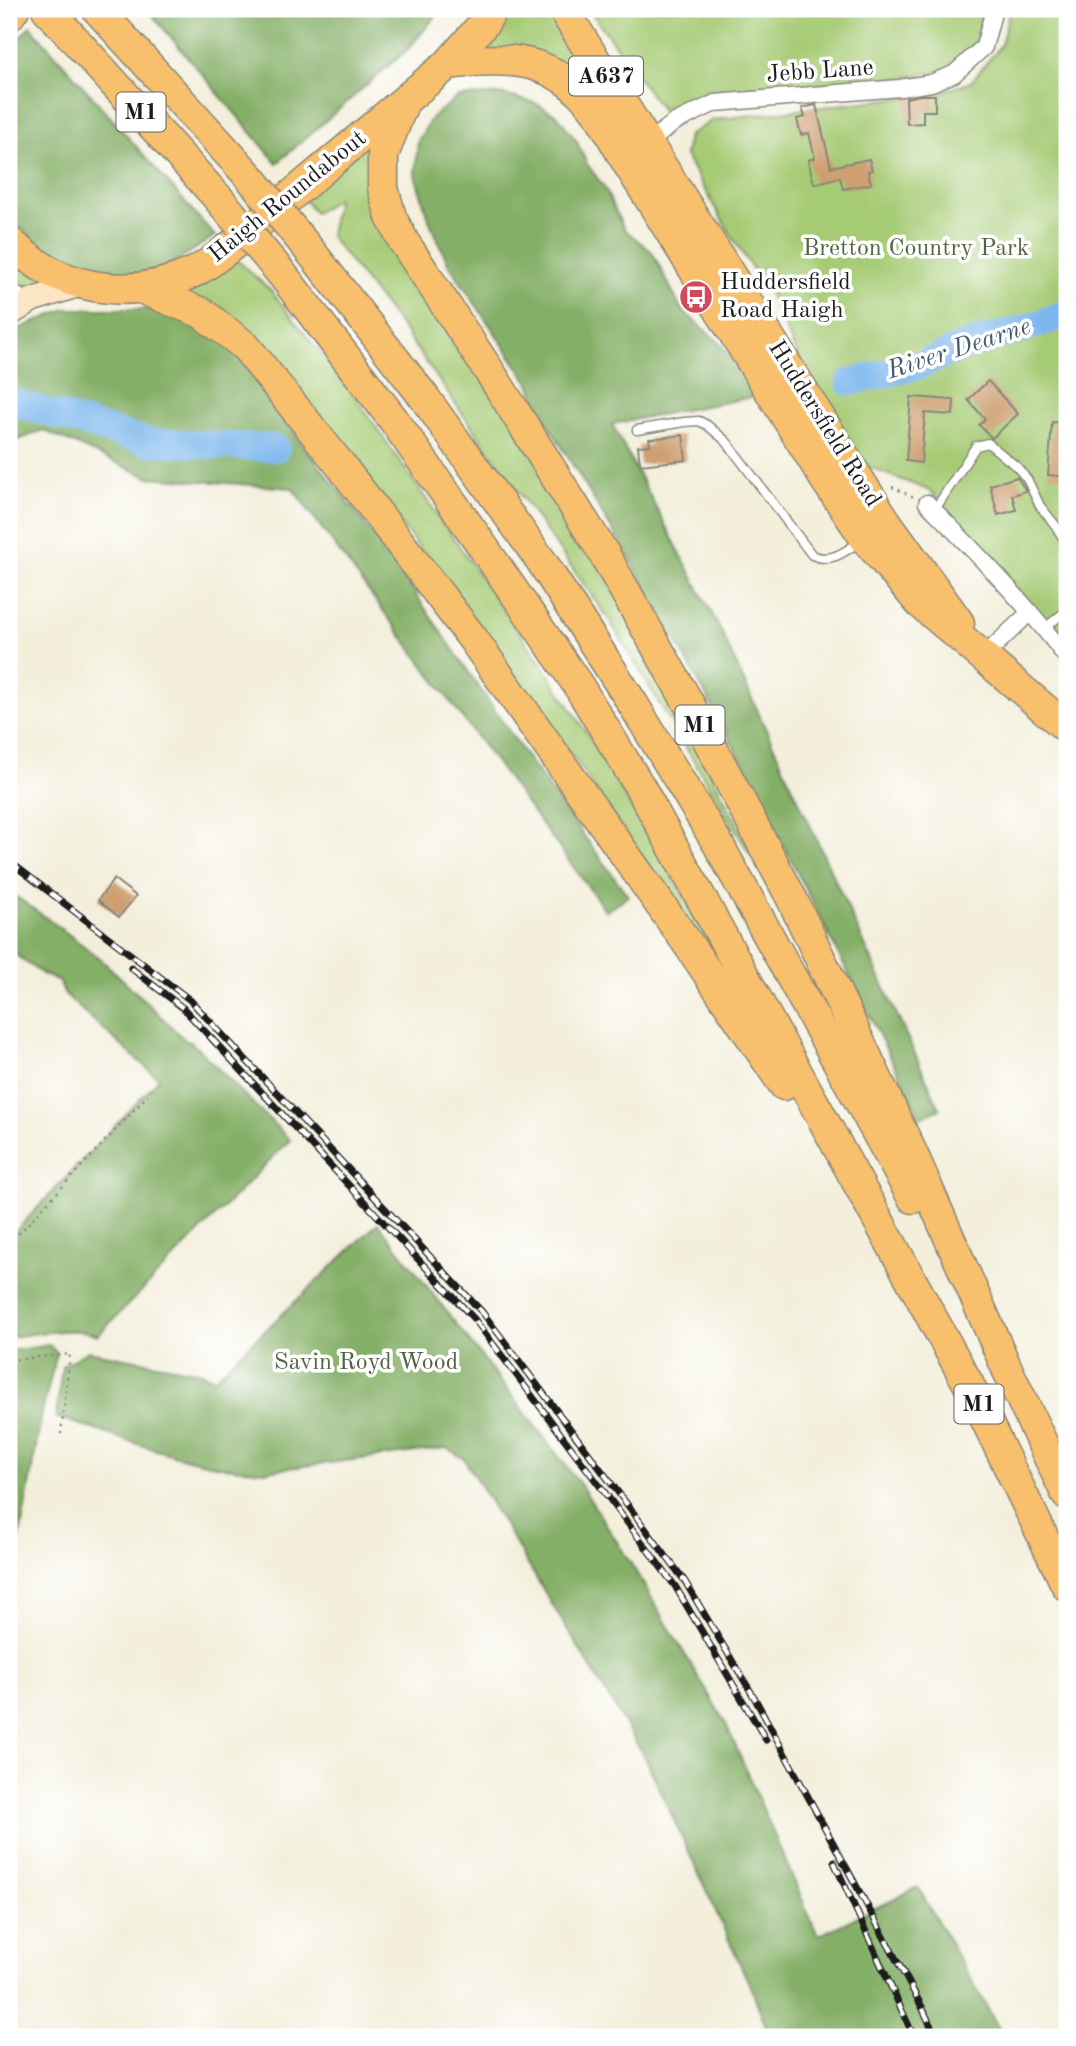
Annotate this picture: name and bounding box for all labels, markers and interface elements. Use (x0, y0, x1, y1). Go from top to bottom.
street label: Jebb Lane (766, 56, 874, 88)
road number: A637 (569, 57, 643, 96)
road number: M1 (116, 92, 166, 132)
street label: Haigh Roundabout (205, 126, 371, 268)
park label: Bretton Country Park (803, 237, 1029, 261)
place label: Huddersfield Road Haigh (720, 271, 851, 323)
bus stop icon: Huddersfield Road Haigh (677, 278, 715, 316)
water label: River Dearne (883, 314, 1034, 385)
street label: Huddersfield Road (763, 337, 885, 511)
road number: M1 (676, 706, 724, 744)
park label: Savin Royd Wood (274, 1351, 458, 1375)
road number: M1 (954, 1385, 1004, 1424)

